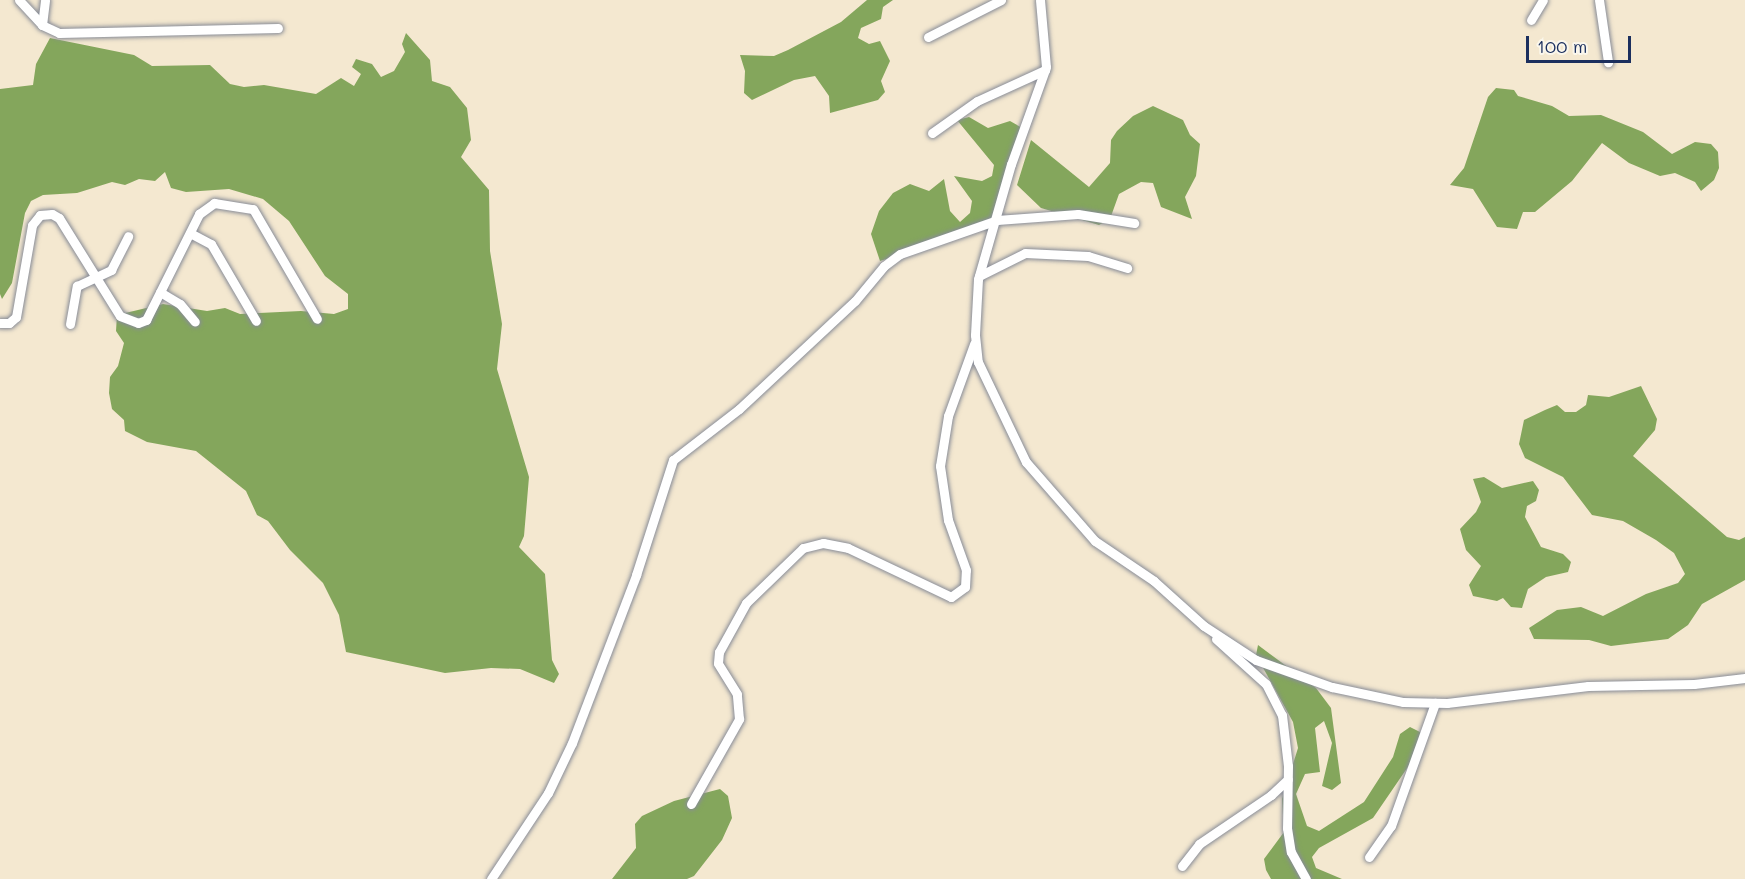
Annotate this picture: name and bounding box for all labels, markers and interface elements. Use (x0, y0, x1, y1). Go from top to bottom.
scale bar (1529, 24, 1634, 62)
text: 100 m (1537, 34, 1587, 58)

